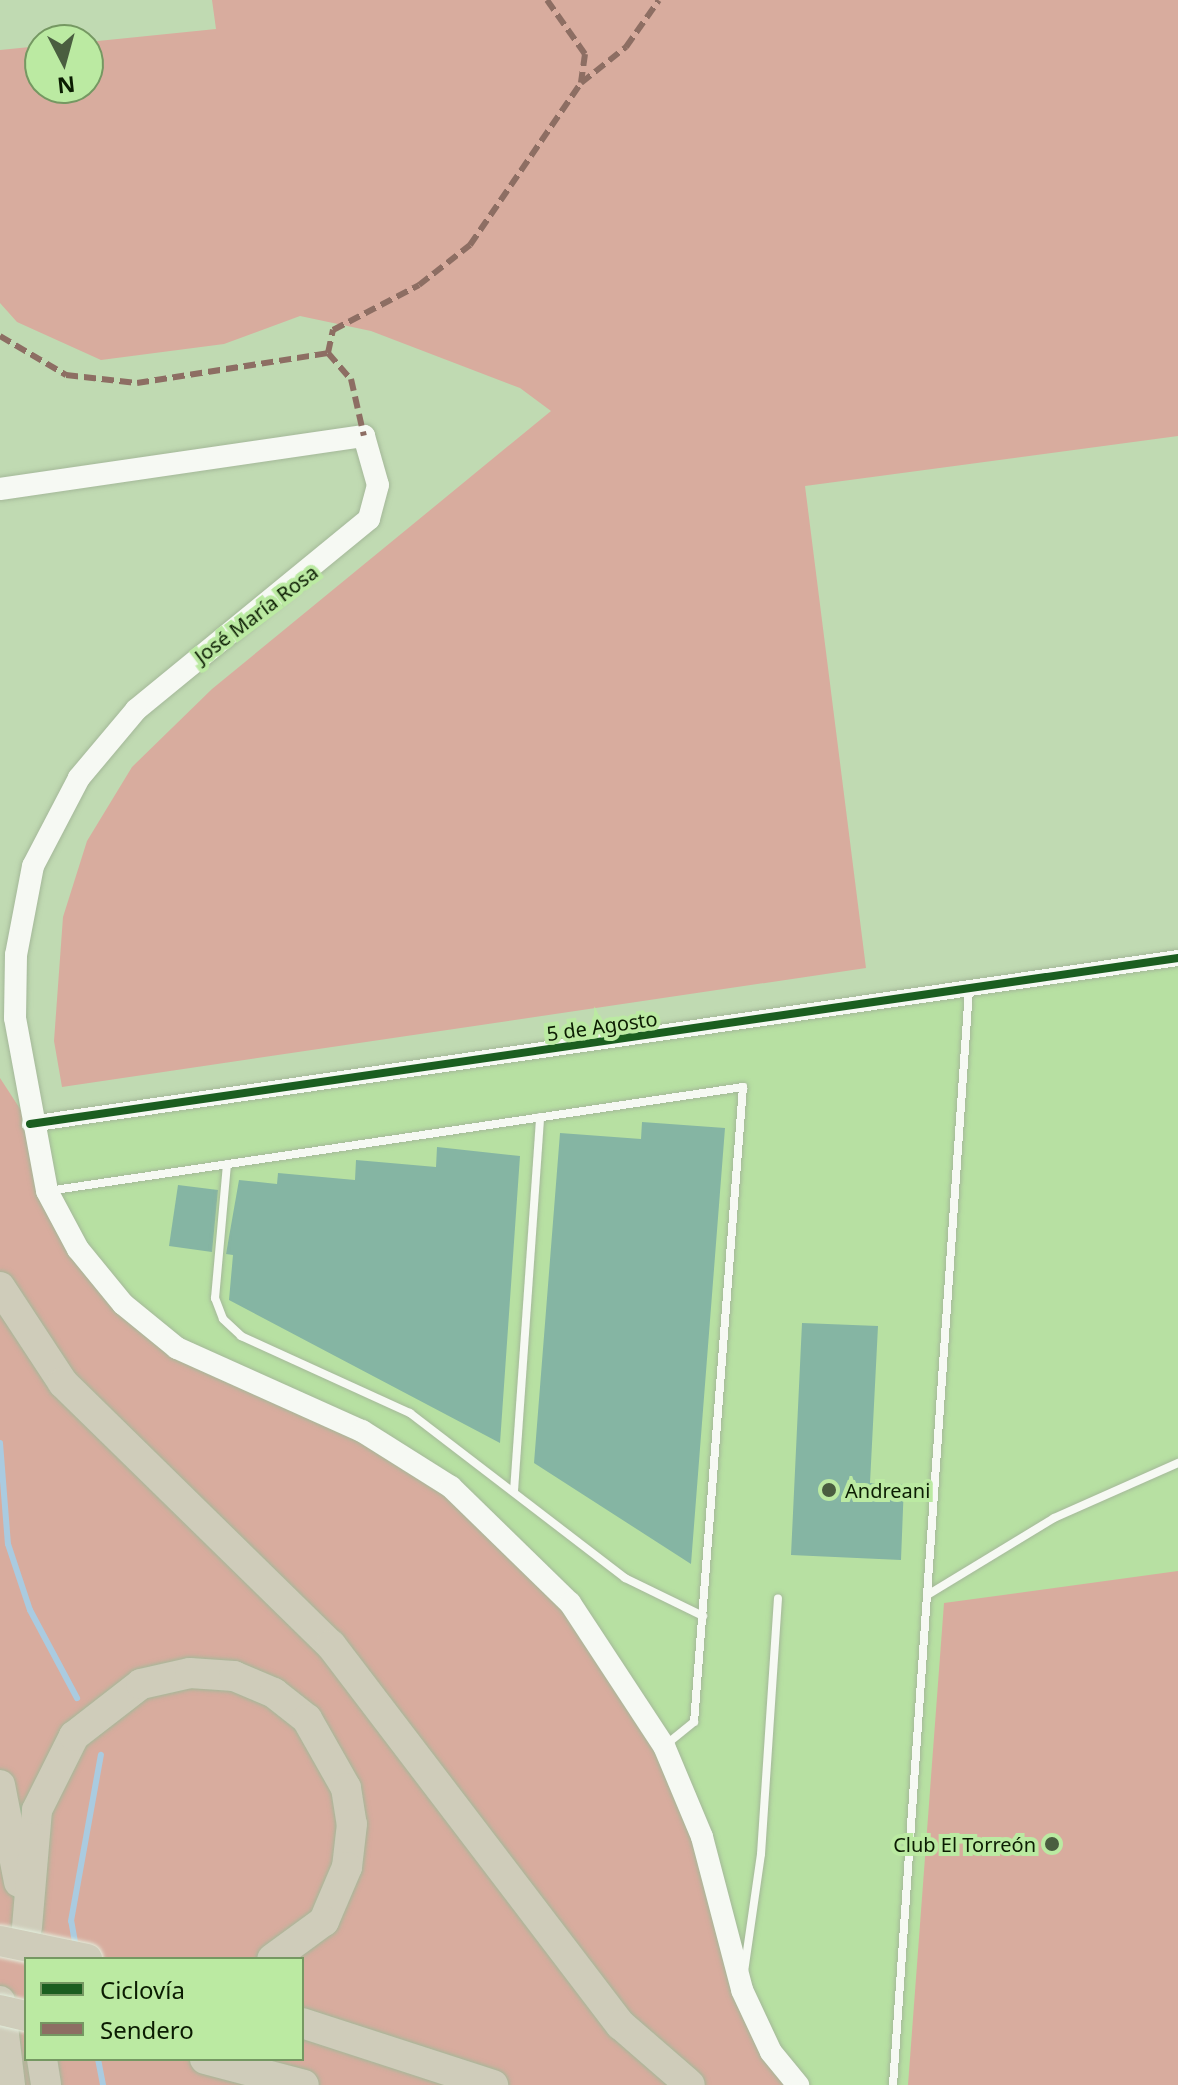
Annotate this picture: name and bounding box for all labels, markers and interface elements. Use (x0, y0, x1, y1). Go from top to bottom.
north arrow (24, 24, 104, 104)
text: N (56, 70, 77, 102)
street label: José María Rosa (190, 560, 322, 668)
street label: 5 de Agosto (545, 1006, 659, 1046)
place label: Andreani (845, 1478, 930, 1502)
marker: Andreani (820, 1481, 838, 1499)
place label: Club El Torreón (893, 1832, 1036, 1856)
marker: Club El Torreón (1043, 1835, 1061, 1853)
legend (24, 1957, 304, 2061)
text: Ciclovía (100, 1973, 185, 2006)
text: Sendero (100, 2013, 194, 2046)

